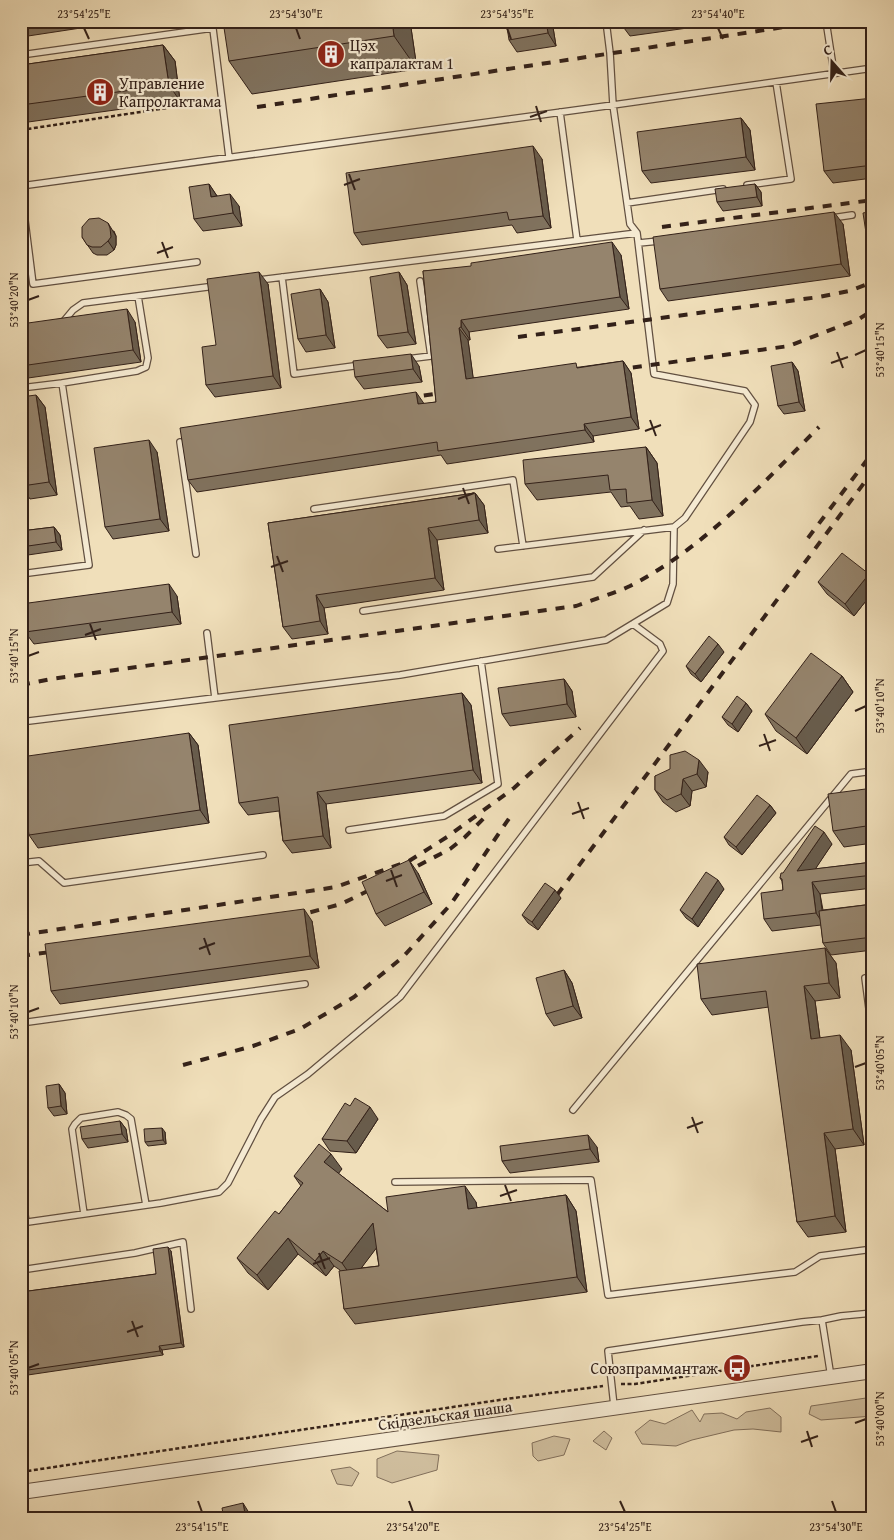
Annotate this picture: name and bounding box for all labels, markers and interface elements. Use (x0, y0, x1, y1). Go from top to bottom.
text: 23°54'25"E (57, 5, 111, 22)
text: 23°54'30"E (269, 5, 323, 22)
text: 23°54'35"E (480, 5, 534, 22)
text: 23°54'40"E (691, 5, 745, 22)
place label: Цэх капралактам 1 (350, 33, 454, 75)
north arrow (806, 38, 856, 88)
building icon: Цэх капралактам 1 (316, 39, 346, 69)
text: С (820, 39, 835, 61)
place label: Управление Капролактама (119, 71, 222, 113)
building icon: Управление Капролактама (85, 77, 115, 107)
text: 53°40'20"N (5, 272, 22, 328)
text: 53°40'15"N (871, 322, 888, 378)
text: 53°40'15"N (5, 628, 22, 684)
text: 53°40'10"N (871, 678, 888, 734)
text: 53°40'10"N (5, 984, 22, 1040)
text: 53°40'05"N (871, 1035, 888, 1091)
text: 53°40'05"N (5, 1340, 22, 1396)
bus stop icon: Союзпраммантаж (722, 1353, 752, 1383)
place label: Союзпраммантаж (591, 1356, 718, 1380)
text: 53°40'00"N (871, 1391, 888, 1447)
street label: Скідзельская шаша (376, 1394, 514, 1436)
text: 23°54'15"E (175, 1518, 229, 1535)
text: 23°54'20"E (386, 1518, 440, 1535)
text: 23°54'25"E (598, 1518, 652, 1535)
text: 23°54'30"E (809, 1518, 863, 1535)

